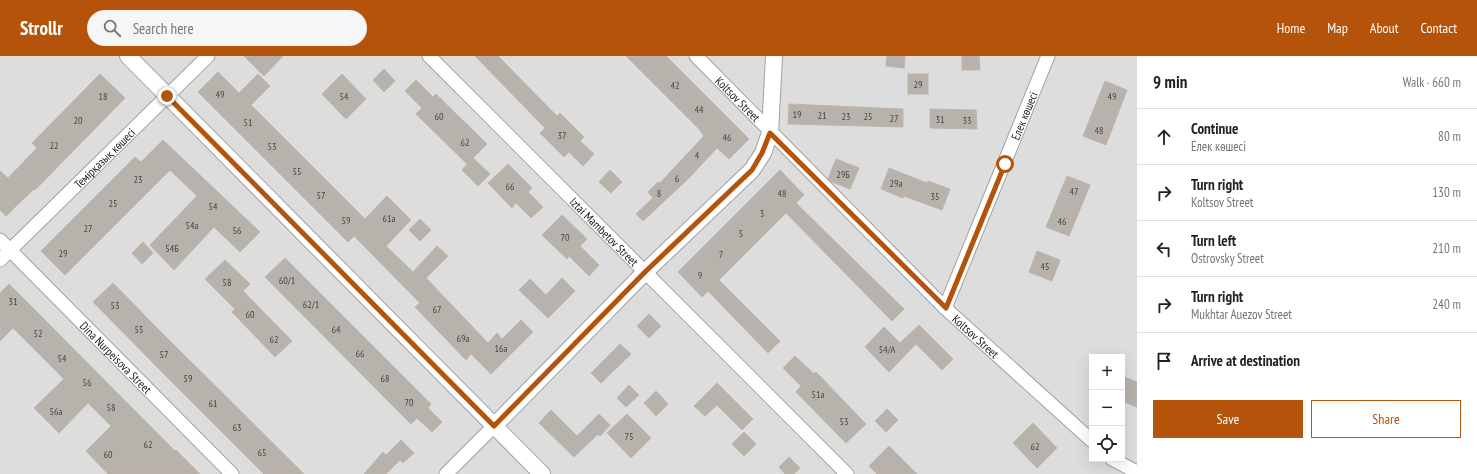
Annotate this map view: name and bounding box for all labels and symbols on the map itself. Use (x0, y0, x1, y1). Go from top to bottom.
street label: Koltsov Street (713, 73, 764, 125)
house number: 29 (914, 78, 923, 91)
house number: 42 (671, 79, 680, 92)
route end (158, 87, 176, 105)
house number: 49 (216, 88, 225, 101)
street label: Елек көшесі (1007, 89, 1040, 142)
house number: 18 (99, 90, 108, 103)
house number: 54 (340, 90, 349, 103)
house number: 49 (1108, 90, 1117, 103)
house number: 44 (695, 103, 704, 116)
house number: 19 (793, 108, 802, 121)
house number: 21 (818, 109, 827, 122)
house number: 60 (435, 110, 444, 123)
house number: 23 (842, 110, 851, 123)
house number: 25 (864, 110, 873, 123)
house number: 27 (890, 112, 899, 125)
house number: 31 (936, 113, 945, 126)
house number: 20 (74, 114, 83, 127)
house number: 33 (963, 114, 972, 127)
house number: 51 (244, 116, 253, 129)
street label: Темірқазық көшесі (71, 124, 138, 191)
house number: 48 (1095, 124, 1104, 137)
house number: 37 (558, 129, 567, 142)
house number: 46 (723, 131, 732, 144)
house number: 62 (461, 136, 470, 149)
house number: 22 (50, 139, 59, 152)
house number: 53 (268, 140, 277, 153)
house number: 4 (695, 149, 700, 162)
route start (996, 155, 1014, 173)
house number: 55 (293, 165, 302, 178)
house number: 29Б (836, 168, 850, 181)
house number: 6 (675, 172, 680, 185)
house number: 23 (134, 173, 143, 186)
house number: 29а (890, 177, 903, 190)
house number: 66 (506, 180, 515, 193)
house number: 47 (1070, 185, 1079, 198)
house number: 8 (657, 187, 661, 200)
house number: 48 (778, 187, 787, 200)
house number: 57 (317, 189, 326, 202)
house number: 35 (931, 190, 940, 203)
street label: Iztai Mambetov Street (567, 194, 642, 269)
house number: 25 (109, 197, 118, 210)
house number: 54 (209, 200, 218, 213)
house number: 3 (760, 207, 764, 220)
house number: 61а (383, 212, 396, 225)
house number: 59 (342, 214, 351, 227)
house number: 46 (1058, 215, 1067, 228)
house number: 54а (186, 219, 199, 232)
house number: 27 (84, 222, 93, 235)
house number: 56 (233, 224, 242, 237)
house number: 5 (739, 227, 743, 240)
house number: 70 (561, 231, 570, 244)
house number: 54Б (165, 242, 179, 255)
house number: 29 (59, 247, 68, 260)
house number: 7 (719, 248, 723, 261)
house number: 45 (1041, 260, 1050, 273)
house number: 9 (698, 269, 702, 282)
house number: 60/1 (279, 274, 295, 287)
house number: 58 (223, 276, 232, 289)
house number: 31 (9, 295, 18, 308)
house number: 62/1 (303, 298, 319, 311)
house number: 53 (111, 299, 120, 312)
house number: 67 (433, 303, 442, 316)
house number: 60 (246, 308, 255, 321)
street label: Koltsov Street (950, 311, 1003, 361)
street label: Dina Nurpeisova Street (77, 318, 156, 397)
house number: 55 (135, 323, 144, 336)
house number: 64 (332, 323, 341, 336)
house number: 52 (34, 327, 43, 340)
house number: 69а (457, 332, 470, 345)
house number: 62 (270, 333, 279, 346)
house number: 16а (495, 342, 508, 355)
house number: 54/А (879, 343, 896, 356)
house number: 66 (356, 347, 365, 360)
house number: 57 (160, 348, 169, 361)
house number: 54 (58, 352, 67, 365)
house number: 59 (184, 372, 193, 385)
house number: 68 (381, 372, 390, 385)
house number: 56 (83, 376, 92, 389)
house number: 51а (812, 388, 825, 401)
house number: 70 (405, 396, 414, 409)
house number: 61 (209, 397, 218, 410)
house number: 58 (107, 401, 116, 414)
house number: 56а (50, 405, 63, 418)
house number: 53 (840, 415, 849, 428)
house number: 63 (233, 421, 242, 434)
house number: 75 (625, 430, 634, 443)
house number: 62 (144, 438, 153, 451)
house number: 62 (1031, 440, 1040, 453)
house number: 65 (258, 446, 267, 459)
house number: 60 (104, 448, 113, 461)

